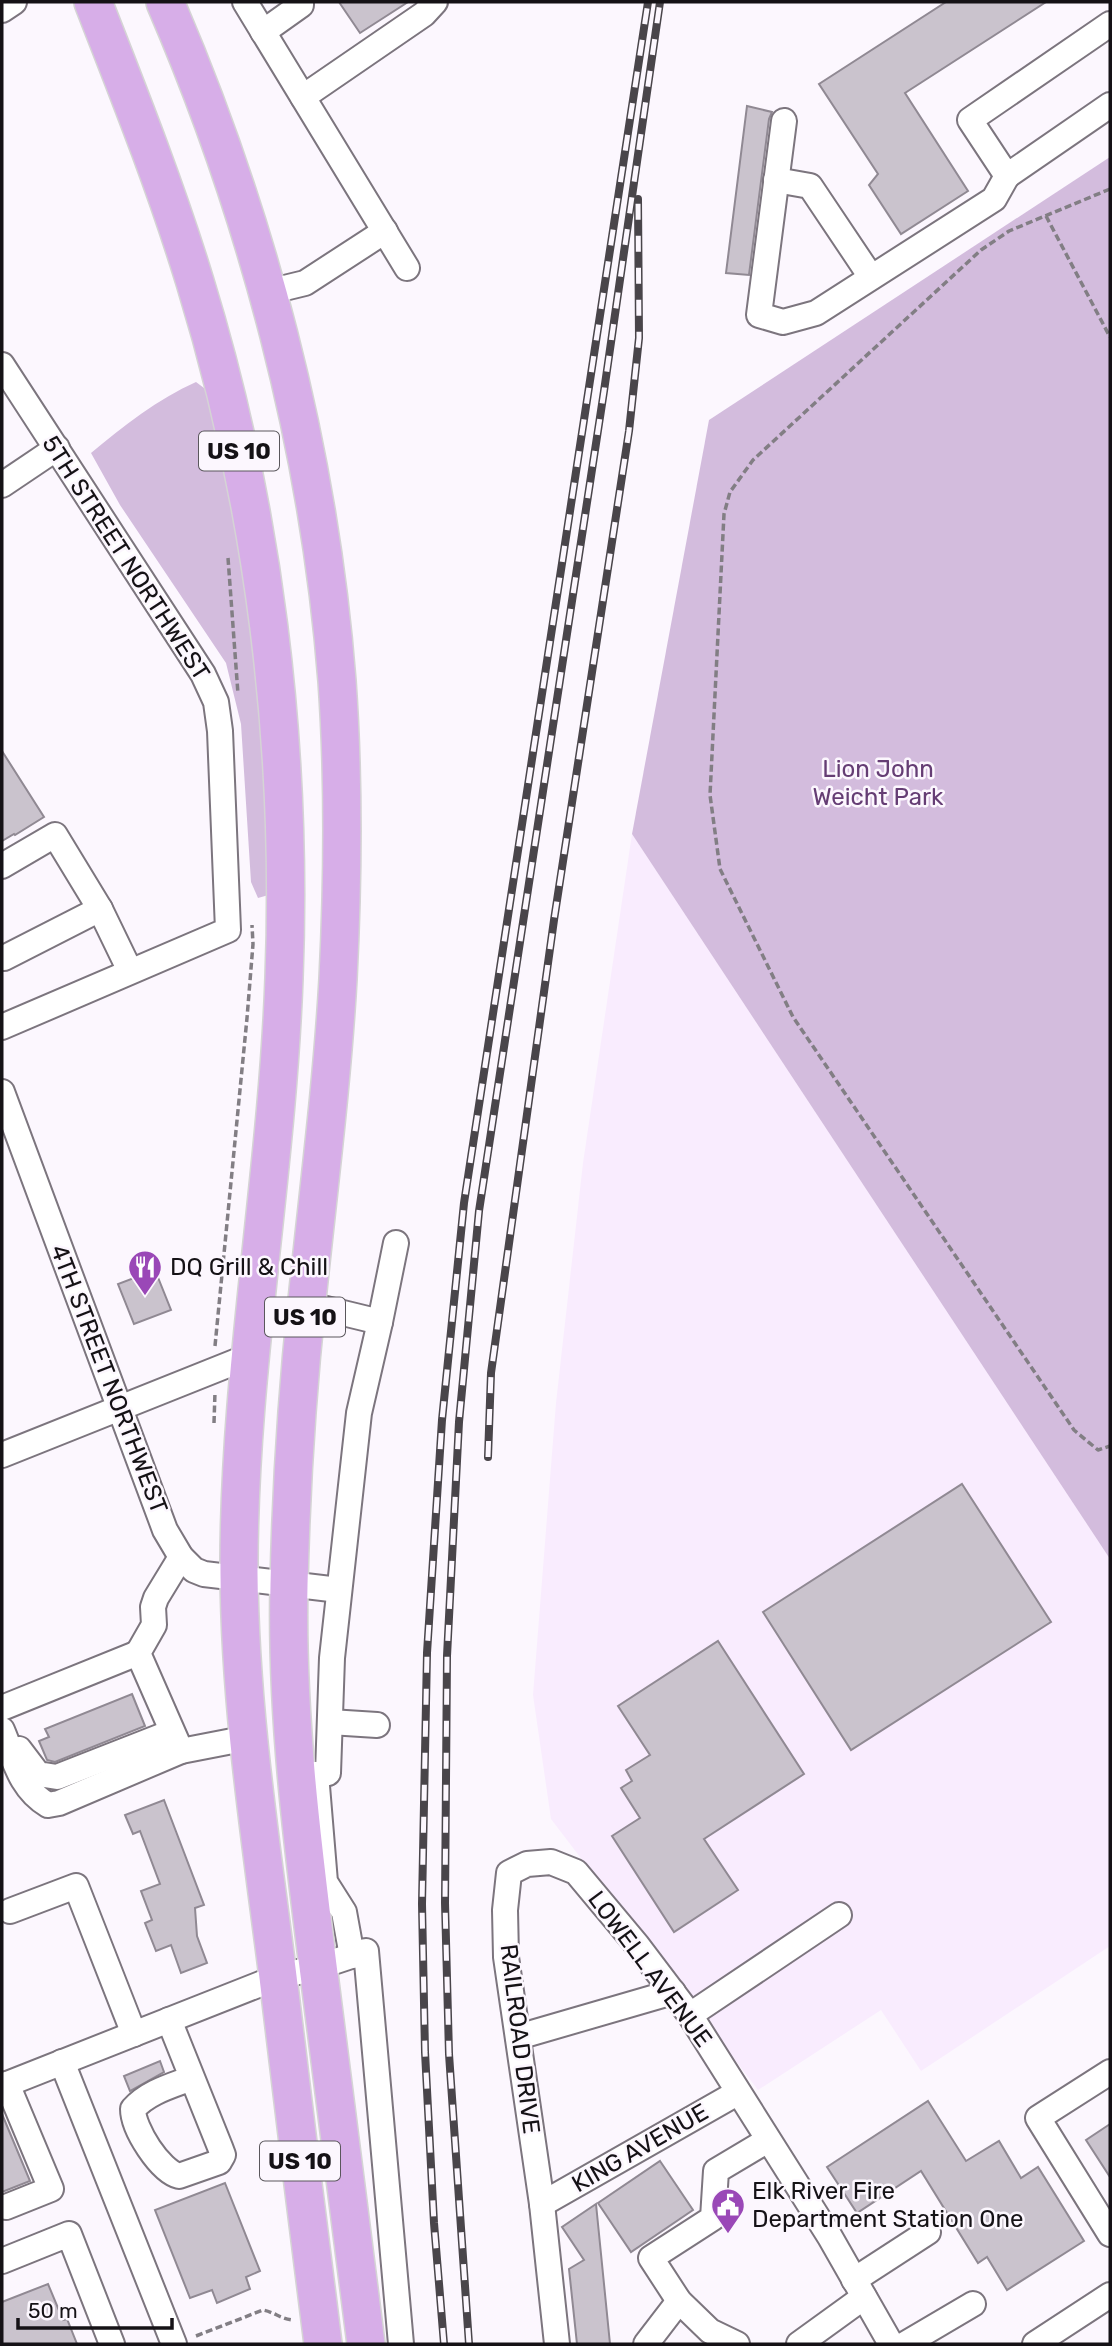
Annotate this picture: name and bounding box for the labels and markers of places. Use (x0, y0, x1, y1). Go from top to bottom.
restaurant icon: DQ Grill & Chill (126, 1248, 164, 1297)
place label: DQ Grill & Chill (170, 1253, 328, 1281)
place label: Elk River Fire Department Station One (752, 2177, 1024, 2233)
public building icon: Elk River Fire Department Station One (709, 2186, 747, 2235)

